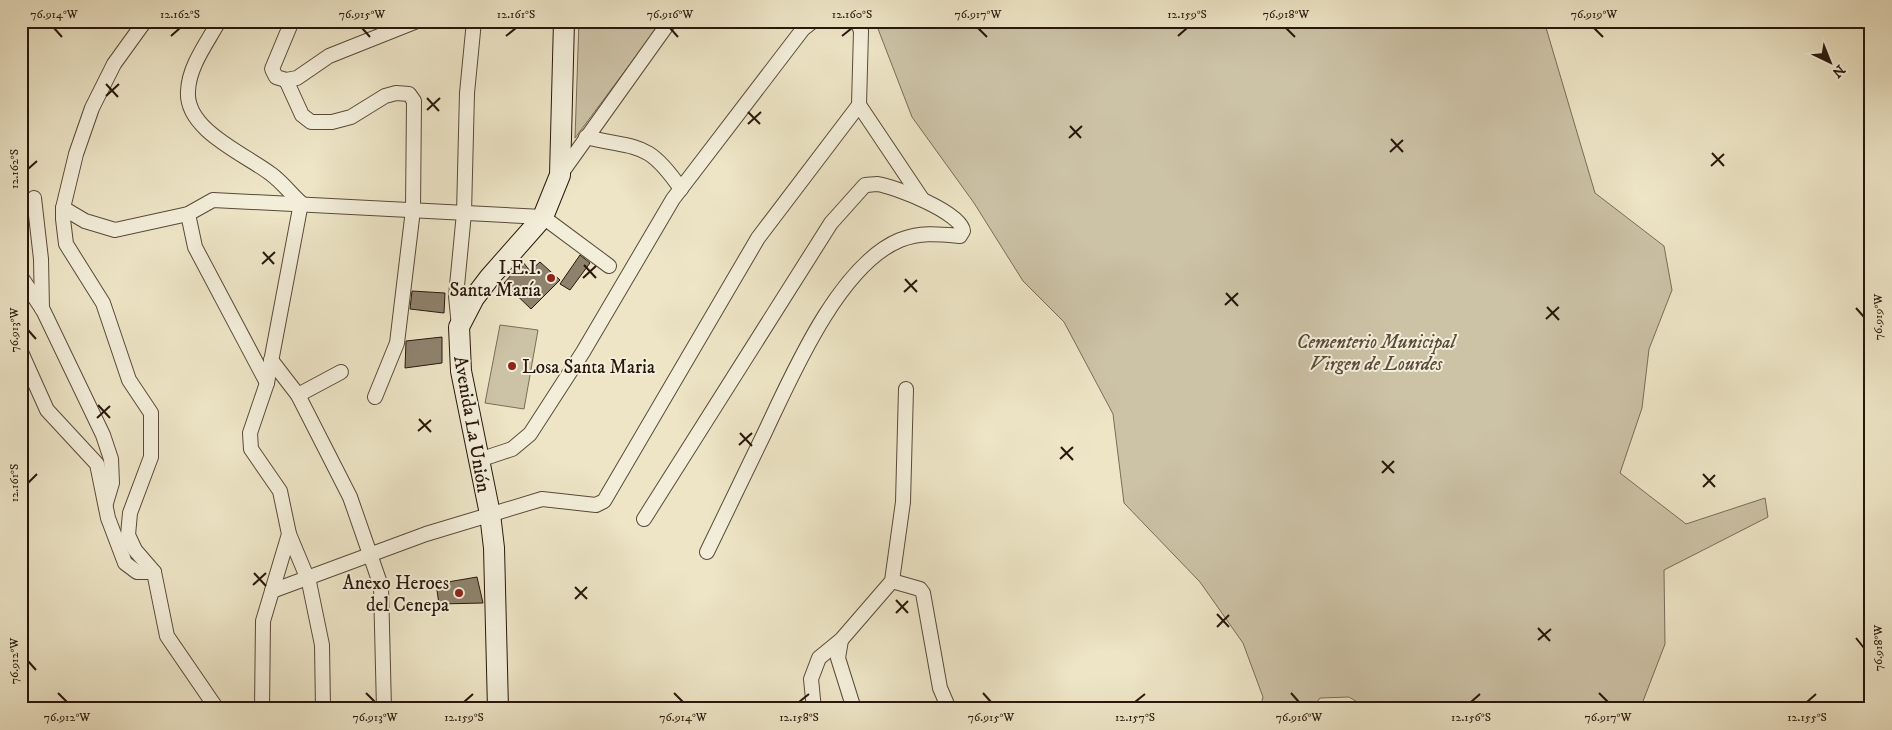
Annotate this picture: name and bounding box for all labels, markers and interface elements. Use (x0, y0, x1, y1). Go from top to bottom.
text: 76.914°W (30, 7, 79, 22)
text: 12.162°S (160, 7, 200, 22)
text: 76.915°W (339, 7, 386, 22)
text: 12.161°S (497, 7, 535, 22)
text: 76.916°W (647, 7, 694, 22)
text: 12.160°S (832, 7, 872, 22)
text: 76.917°W (955, 7, 1002, 22)
text: 12.159°S (1167, 7, 1207, 22)
text: 76.918°W (1263, 7, 1310, 22)
text: 76.919°W (1571, 7, 1618, 22)
north arrow (1804, 38, 1854, 88)
text: N (1827, 60, 1849, 82)
text: 12.162°S (7, 149, 22, 189)
place label: I.E.I. Santa María (449, 257, 541, 302)
marker: I.E.I. Santa María (545, 272, 557, 284)
text: 76.919°W (1871, 293, 1886, 340)
text: 76.913°W (7, 306, 22, 353)
park label: Cementerio Municipal Virgen de Lourdes (1297, 331, 1458, 376)
street label: Avenida La Unión (448, 354, 495, 494)
place label: Losa Santa Maria (522, 356, 655, 379)
marker: Losa Santa Maria (506, 360, 518, 372)
text: 12.161°S (7, 464, 22, 502)
place label: Anexo Heroes del Cenepa (343, 572, 449, 617)
marker: Anexo Heroes del Cenepa (453, 587, 465, 599)
text: 76.918°W (1871, 624, 1886, 671)
text: 76.912°W (7, 637, 22, 684)
text: 76.912°W (44, 710, 91, 725)
text: 76.913°W (353, 710, 399, 725)
text: 12.159°S (444, 710, 484, 725)
text: 76.914°W (659, 710, 708, 725)
text: 12.158°S (779, 710, 819, 725)
text: 76.915°W (968, 710, 1015, 725)
text: 12.157°S (1115, 710, 1155, 725)
text: 76.916°W (1276, 710, 1323, 725)
text: 12.156°S (1451, 710, 1491, 725)
text: 76.917°W (1585, 710, 1632, 725)
text: 12.155°S (1787, 710, 1827, 725)

